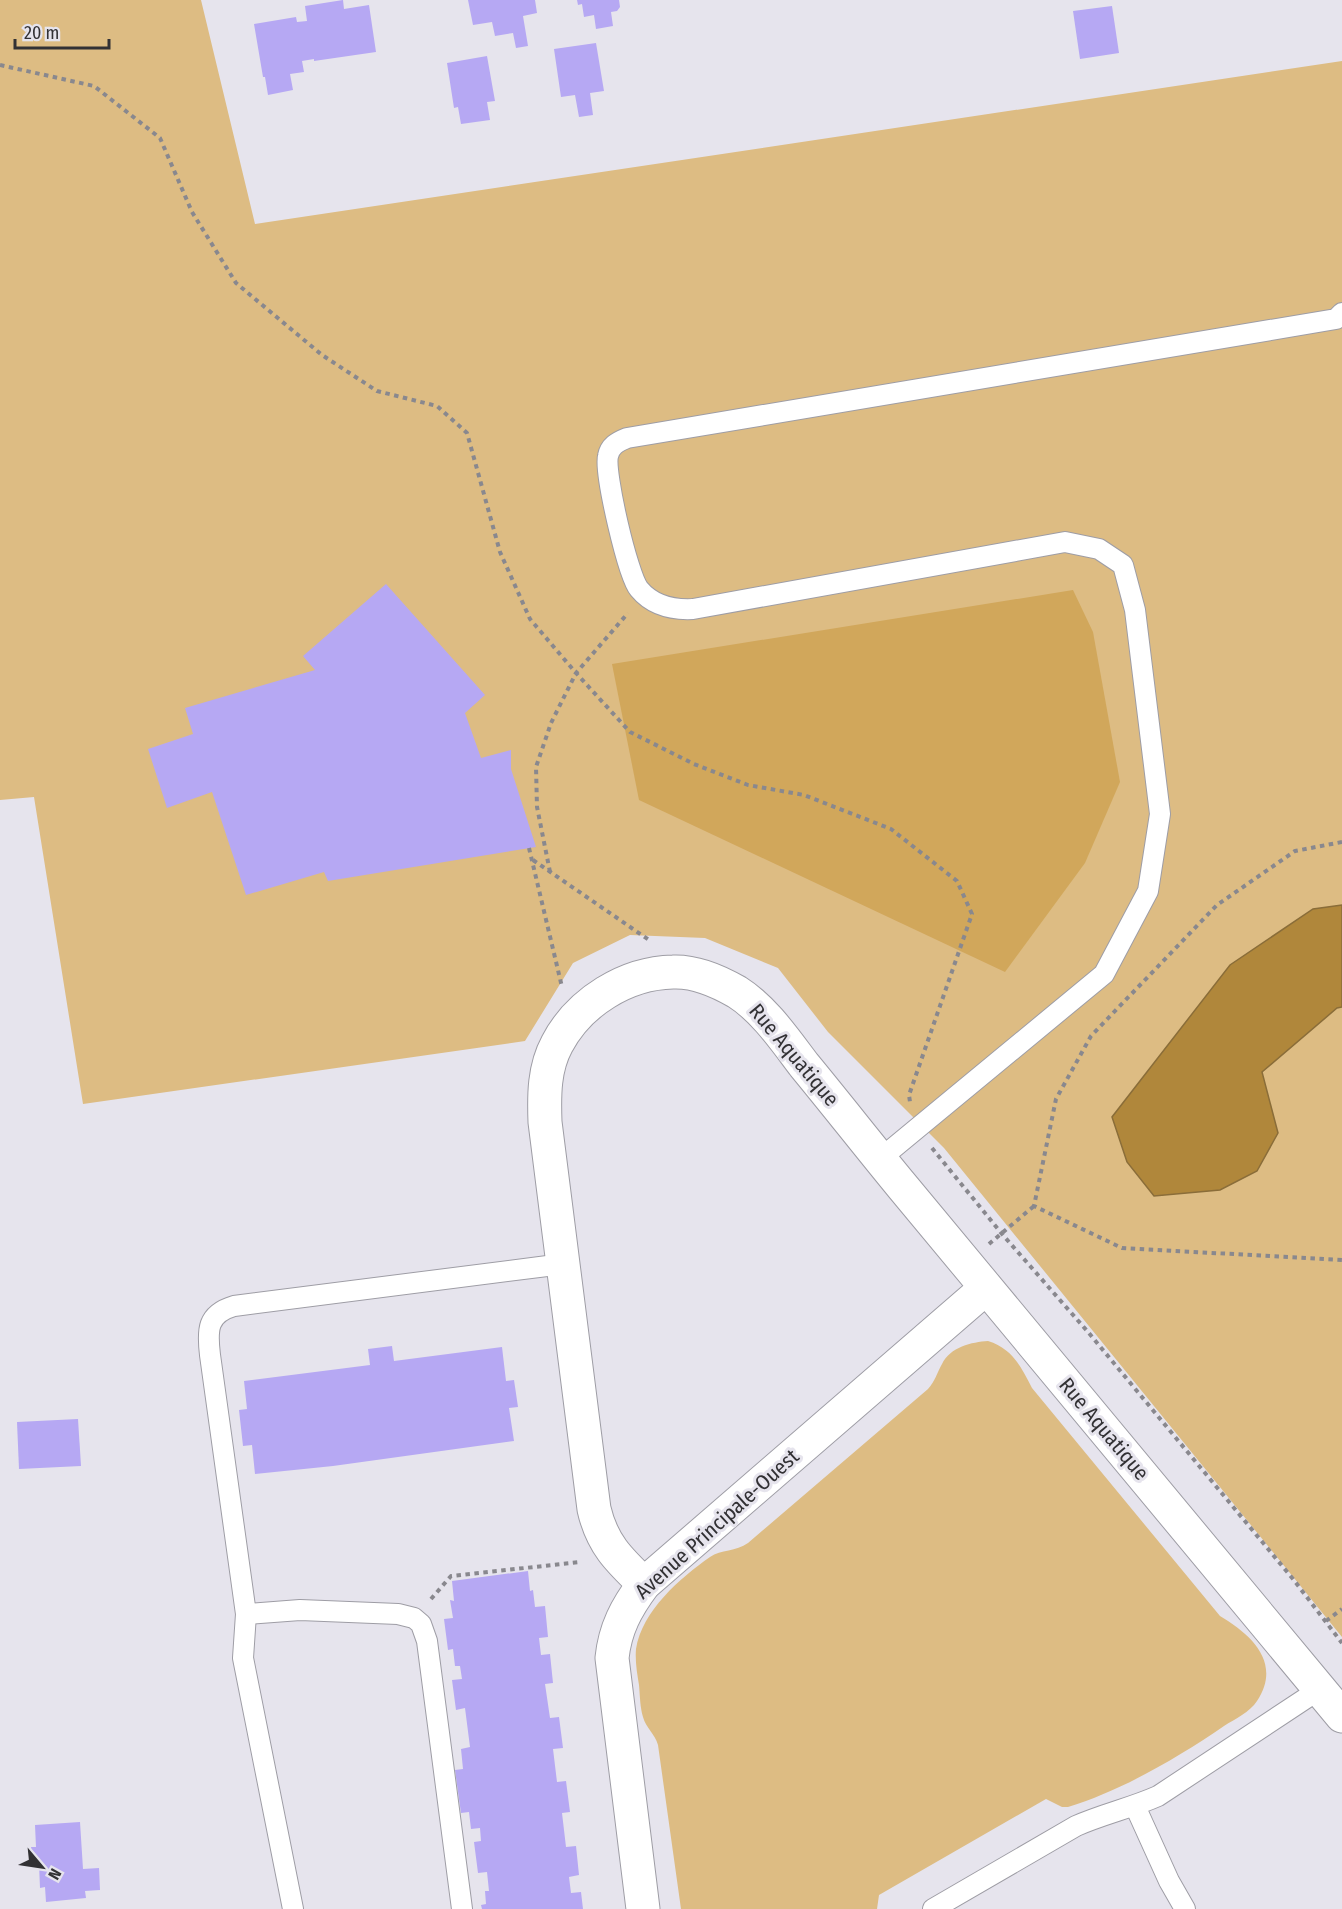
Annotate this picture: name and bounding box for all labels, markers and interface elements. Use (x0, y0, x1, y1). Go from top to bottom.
scale bar (15, 12, 110, 50)
text: 20 m (24, 22, 59, 44)
street label: Rue Aquatique (744, 998, 844, 1112)
street label: Rue Aquatique (1054, 1372, 1154, 1486)
street label: Avenue Principale-Ouest (630, 1443, 804, 1604)
north arrow (12, 1837, 72, 1897)
text: N (44, 1865, 65, 1883)

